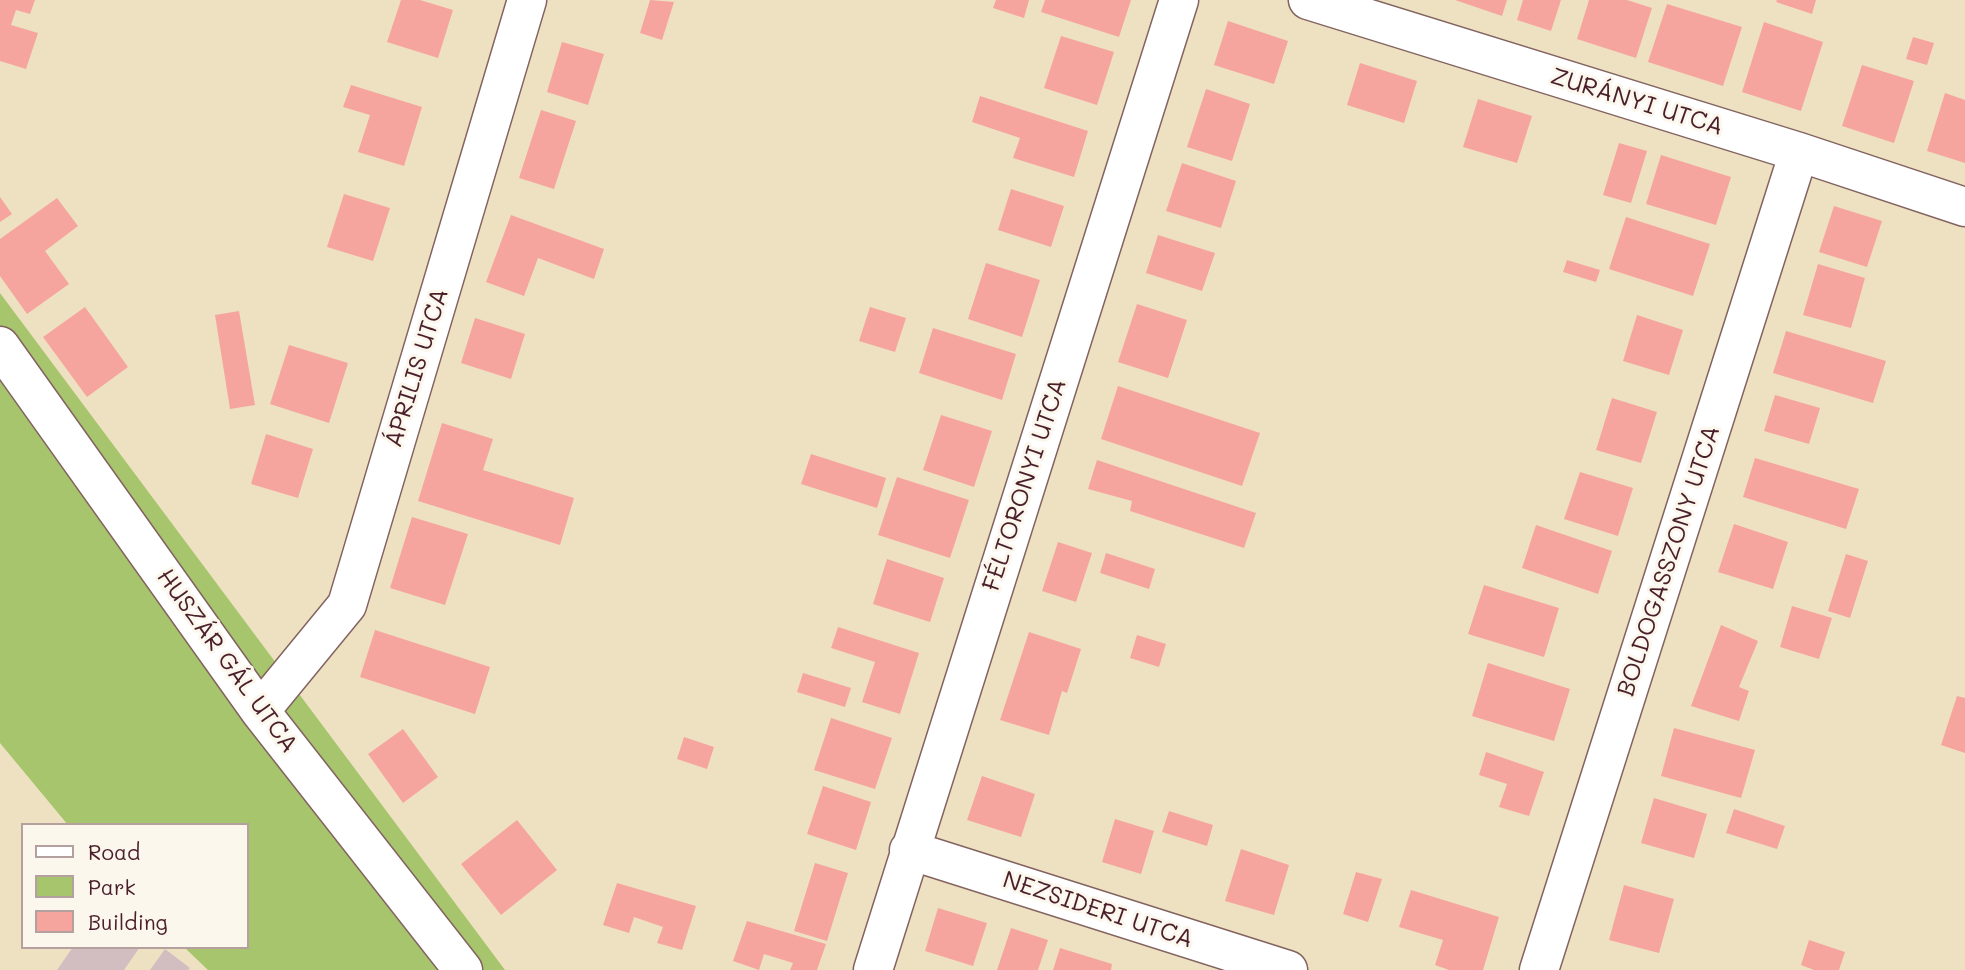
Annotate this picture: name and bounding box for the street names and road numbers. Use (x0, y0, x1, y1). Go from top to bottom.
street label: ZURÁNYI UTCA (1547, 62, 1727, 142)
street label: ÁPRILIS UTCA (379, 285, 455, 451)
street label: FÉLTORONYI UTCA (977, 375, 1073, 595)
street label: BOLDOGASSZONY UTCA (1612, 422, 1726, 700)
street label: HUSZÁR GÁL UTCA (151, 563, 303, 759)
street label: NEZSIDERI UTCA (999, 866, 1197, 954)

